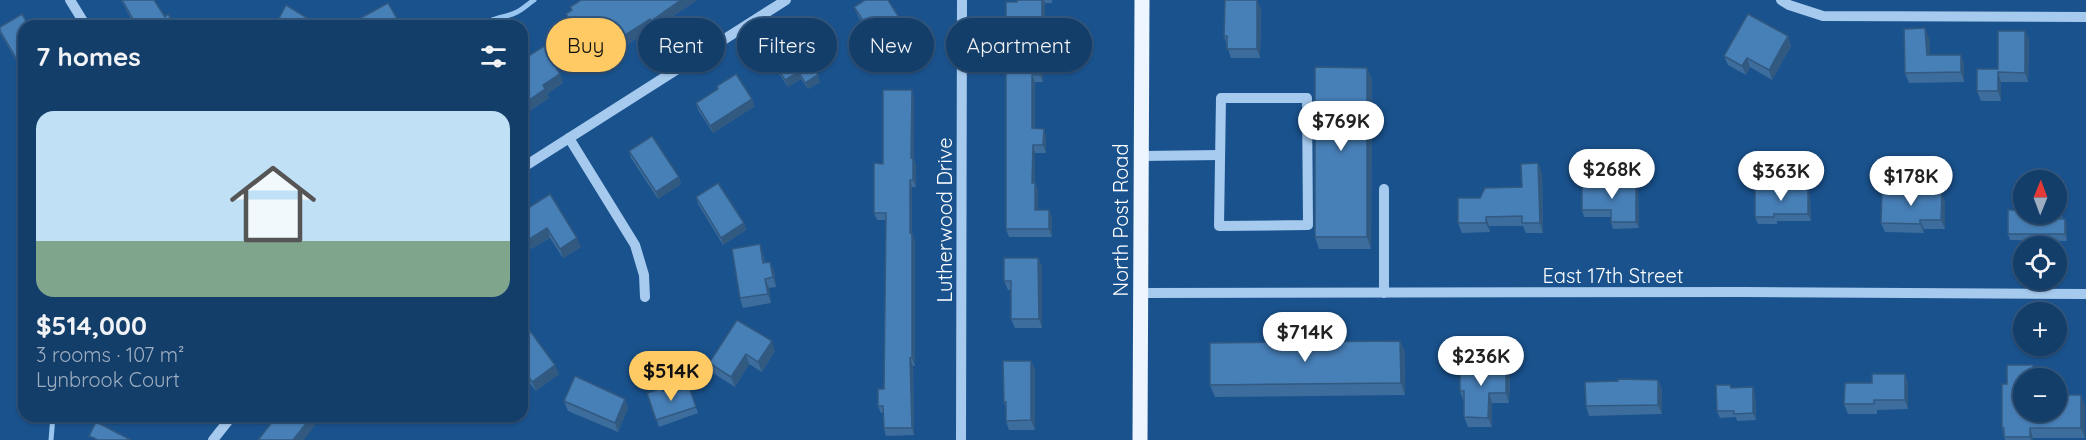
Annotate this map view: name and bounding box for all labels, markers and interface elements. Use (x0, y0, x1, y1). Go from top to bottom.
chip: Buy (546, 18, 626, 72)
chip: Rent (638, 18, 725, 72)
chip: Filters (737, 18, 837, 72)
chip: New (849, 18, 934, 72)
chip: Apartment (946, 18, 1092, 72)
text: 7 homes (36, 40, 141, 73)
icon: filters (477, 40, 510, 73)
pin: $769K (1299, 101, 1383, 152)
text: $769K (1312, 108, 1370, 133)
street label: Lutherwood Drive (932, 137, 957, 303)
street label: North Post Road (1108, 144, 1133, 296)
pin: $268K (1570, 149, 1654, 200)
icon: home (219, 150, 327, 258)
pin: $363K (1739, 151, 1823, 202)
text: $268K (1583, 156, 1641, 181)
pin: $178K (1869, 156, 1953, 207)
text: $363K (1752, 158, 1810, 183)
text: $178K (1884, 163, 1938, 188)
north arrow (2013, 170, 2067, 224)
map controls (2013, 170, 2067, 422)
button: locate (2013, 236, 2067, 290)
street label: East 17th Street (1542, 263, 1684, 288)
button: + (2013, 302, 2067, 356)
text: $514,000 (36, 309, 147, 342)
pin: $714K (1263, 312, 1347, 363)
text: $714K (1277, 319, 1333, 344)
pin: $236K (1439, 336, 1523, 387)
text: 3 rooms · 107 m² (36, 342, 184, 367)
text: $236K (1452, 343, 1510, 368)
pin: $514K (629, 351, 713, 402)
text: $514K (643, 358, 699, 383)
text: Lynbrook Court (36, 367, 180, 392)
button: − (2013, 368, 2067, 422)

